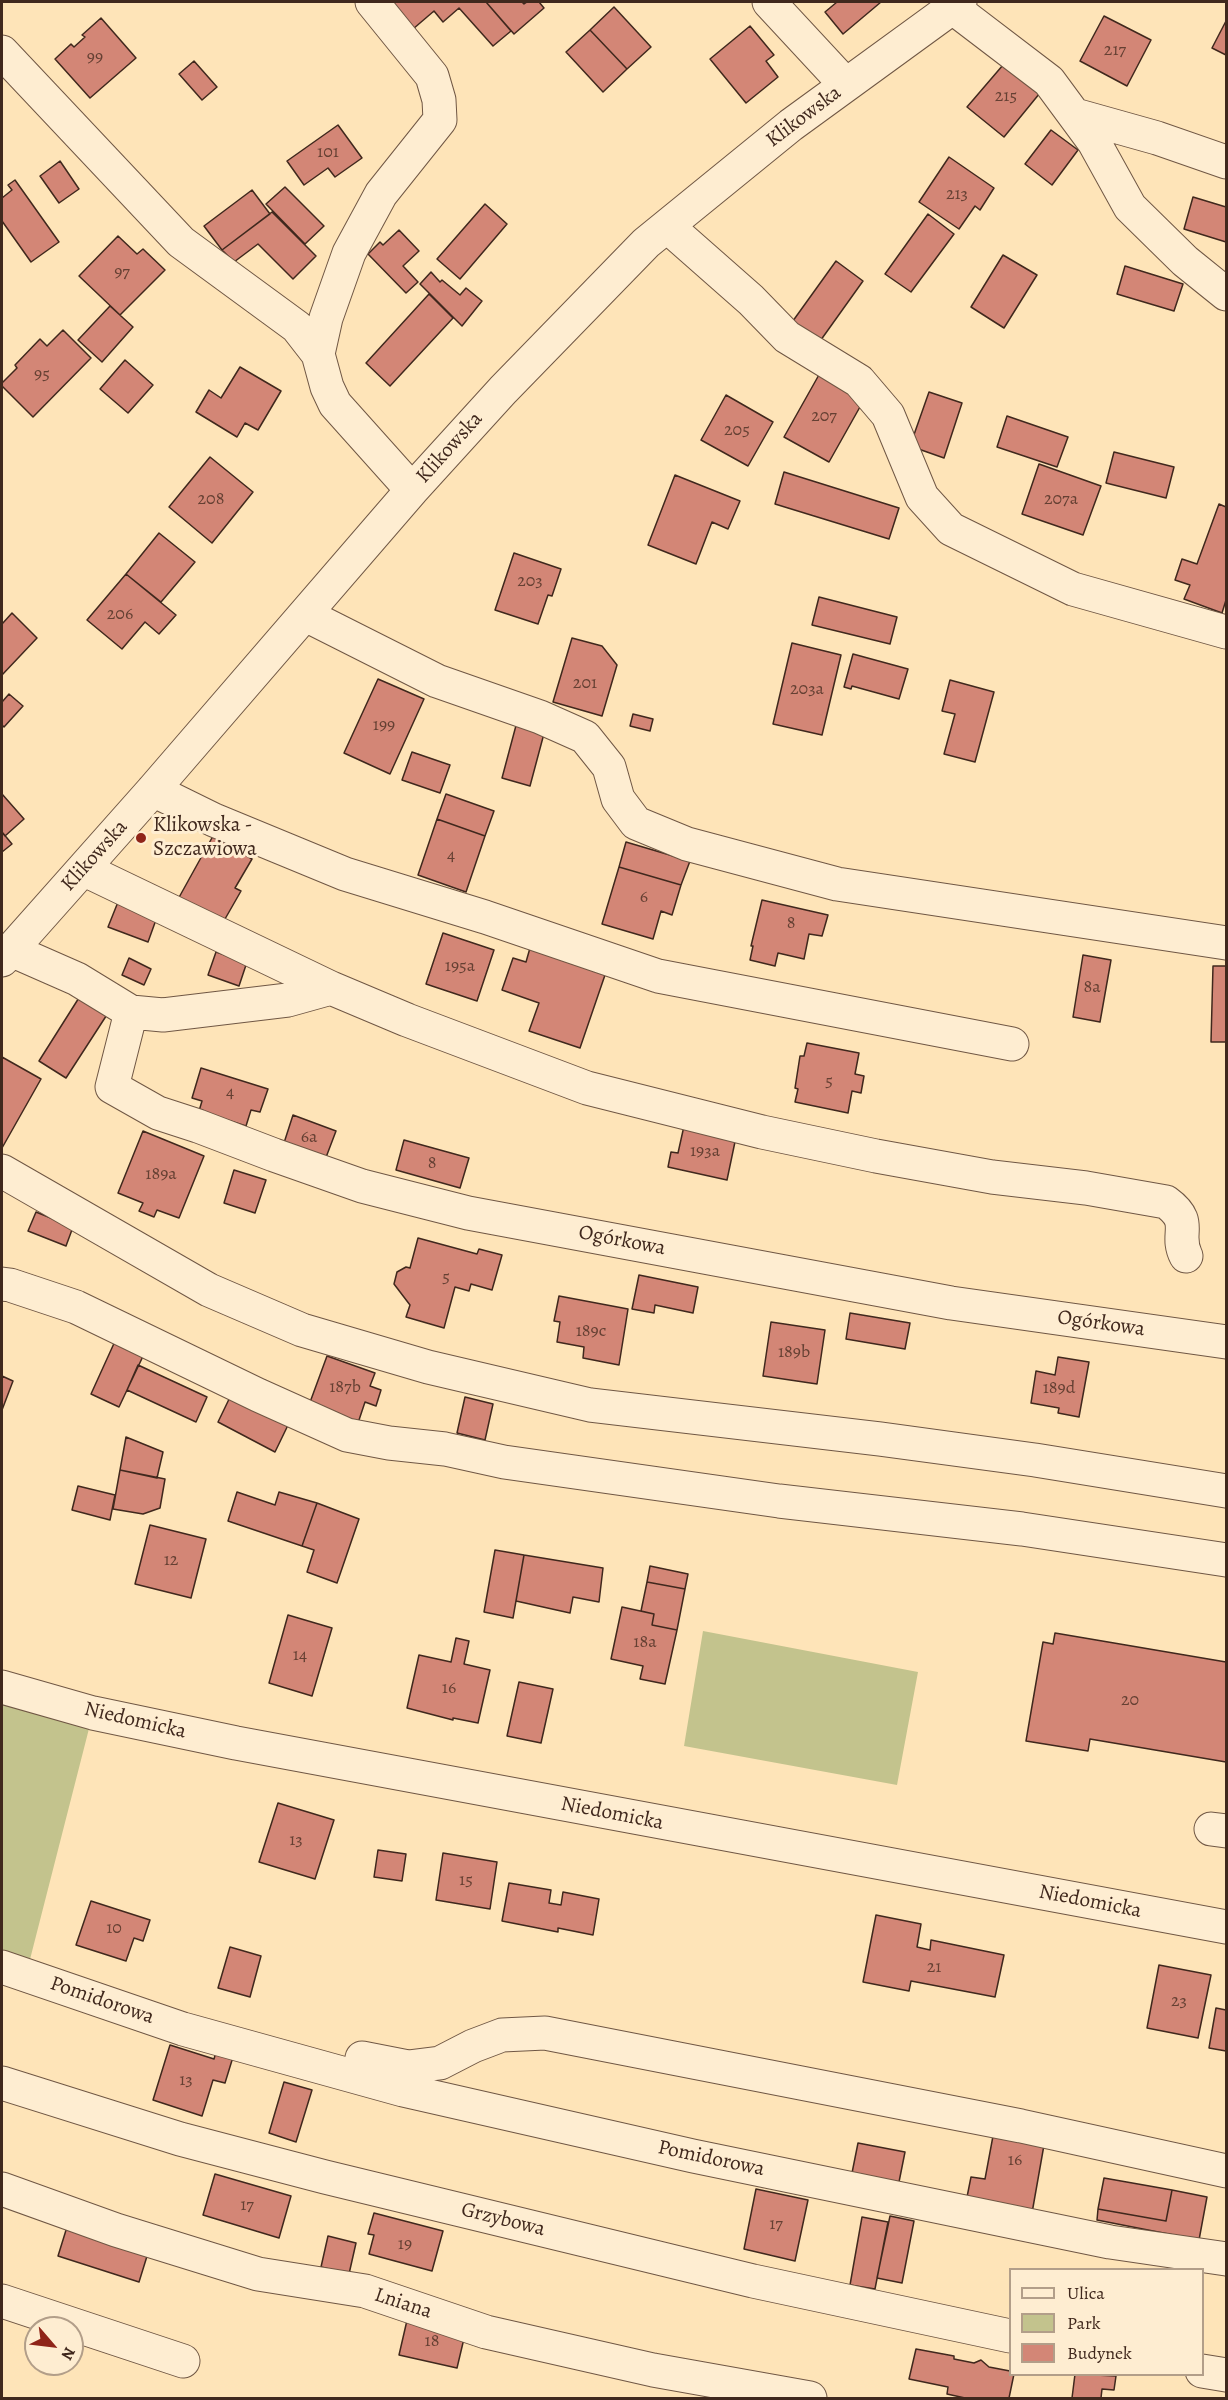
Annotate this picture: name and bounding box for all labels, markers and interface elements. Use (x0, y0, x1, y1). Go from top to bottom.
house number: 217 (1104, 40, 1126, 62)
house number: 99 (87, 47, 103, 69)
street label: Klikowska (762, 81, 846, 153)
house number: 215 (995, 86, 1017, 108)
house number: 101 (317, 142, 339, 164)
house number: 213 (946, 184, 968, 206)
house number: 97 (114, 262, 130, 284)
house number: 95 (34, 364, 50, 386)
house number: 207 (811, 406, 837, 428)
street label: Klikowska (411, 407, 489, 489)
house number: 205 (724, 420, 750, 442)
house number: 208 (198, 489, 224, 511)
house number: 207a (1044, 489, 1078, 511)
house number: 203 (517, 571, 543, 593)
house number: 206 (107, 604, 133, 626)
house number: 201 (573, 673, 597, 695)
house number: 203a (790, 679, 824, 701)
house number: 199 (373, 715, 395, 737)
place label: Klikowska - Szczawiowa (153, 813, 257, 863)
street label: Klikowska (56, 815, 134, 897)
marker: Klikowska - Szczawiowa (134, 831, 148, 845)
house number: 4 (447, 845, 455, 867)
house number: 6 (640, 887, 648, 909)
house number: 8 (787, 913, 795, 935)
house number: 195a (445, 956, 475, 978)
house number: 8a (1083, 977, 1101, 999)
house number: 5 (825, 1071, 833, 1093)
house number: 4 (226, 1082, 234, 1104)
house number: 6a (301, 1127, 317, 1149)
house number: 193a (690, 1141, 720, 1163)
house number: 8 (428, 1153, 436, 1175)
house number: 189a (145, 1164, 177, 1186)
street label: Ogórkowa (576, 1220, 668, 1262)
house number: 5 (442, 1267, 450, 1289)
street label: Ogórkowa (1056, 1305, 1146, 1343)
house number: 189c (576, 1321, 606, 1343)
house number: 189b (778, 1342, 810, 1364)
house number: 187b (329, 1377, 361, 1399)
house number: 189d (1043, 1378, 1075, 1400)
house number: 12 (164, 1550, 178, 1572)
house number: 18a (633, 1632, 657, 1654)
house number: 14 (293, 1645, 307, 1667)
house number: 16 (442, 1678, 456, 1700)
house number: 20 (1121, 1690, 1139, 1712)
street label: Niedomicka (81, 1697, 189, 1745)
street label: Niedomicka (559, 1792, 665, 1836)
house number: 13 (289, 1830, 303, 1852)
house number: 15 (459, 1870, 473, 1892)
street label: Niedomicka (1037, 1880, 1143, 1924)
house number: 10 (106, 1918, 122, 1940)
house number: 21 (927, 1957, 941, 1979)
street label: Pomidorowa (47, 1971, 157, 2031)
house number: 23 (1171, 1991, 1187, 2013)
house number: 13 (179, 2070, 193, 2092)
street label: Pomidorowa (655, 2135, 767, 2183)
house number: 16 (1008, 2150, 1022, 2172)
house number: 17 (240, 2195, 254, 2217)
street label: Grzybowa (458, 2197, 548, 2243)
house number: 17 (769, 2214, 783, 2236)
house number: 19 (398, 2234, 412, 2256)
legend (1009, 2268, 1204, 2376)
text: Ulica (1067, 2281, 1105, 2305)
street label: Lniana (371, 2283, 435, 2325)
text: Park (1067, 2311, 1101, 2335)
north arrow (24, 2316, 84, 2376)
house number: 18 (425, 2331, 439, 2353)
text: Budynek (1067, 2341, 1132, 2365)
text: N (56, 2343, 81, 2364)

